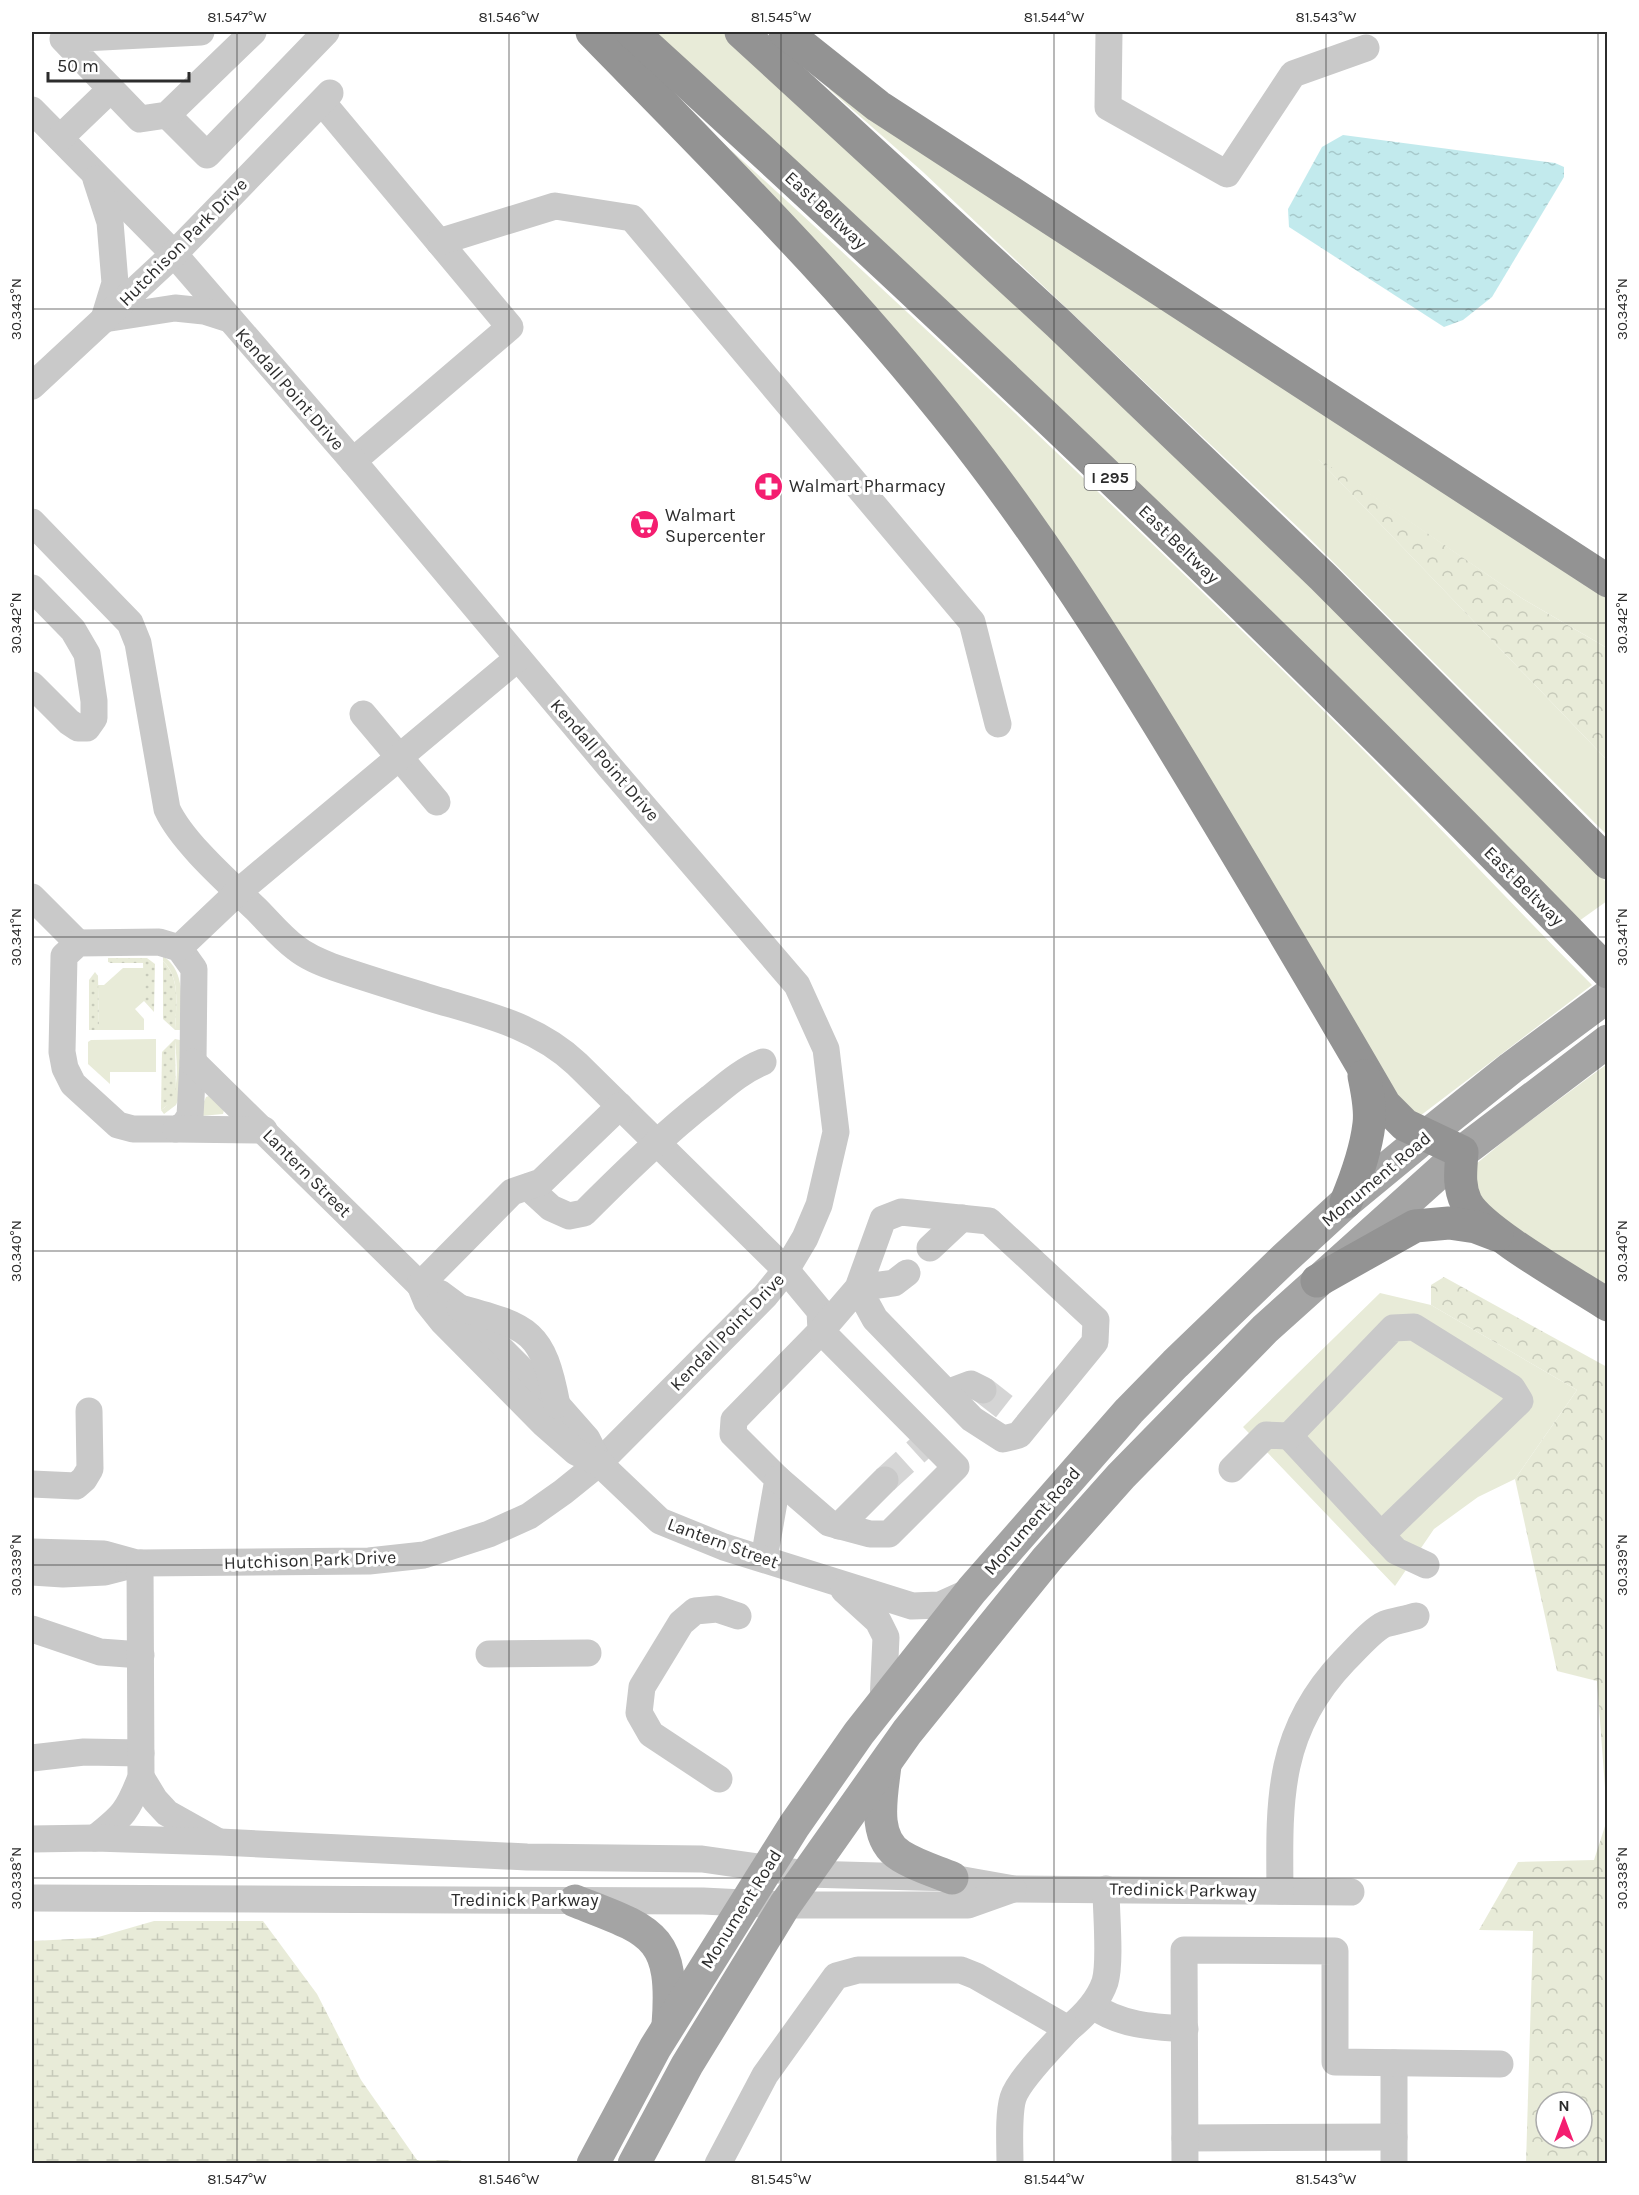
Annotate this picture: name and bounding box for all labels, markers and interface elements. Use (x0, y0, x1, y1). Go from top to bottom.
text: 81.547°W (207, 8, 267, 26)
text: 81.546°W (479, 8, 540, 26)
text: 81.545°W (751, 8, 812, 26)
text: 81.544°W (1024, 8, 1085, 26)
text: 81.543°W (1295, 8, 1357, 26)
scale bar (48, 45, 189, 83)
text: 50 m (57, 55, 99, 77)
street label: East Beltway (780, 166, 872, 254)
street label: Hutchison Park Drive (114, 173, 252, 311)
text: 30.343°N (7, 278, 25, 340)
text: 30.343°N (1613, 278, 1631, 340)
street label: Kendall Point Drive (231, 323, 349, 455)
road number: I 295 (1084, 464, 1136, 490)
pharmacy icon: Walmart Pharmacy (752, 470, 784, 502)
place label: Walmart Pharmacy (789, 475, 946, 497)
street label: East Beltway (1134, 500, 1225, 588)
place label: Walmart Supercenter (665, 504, 765, 547)
supermarket icon: Walmart Supercenter (628, 509, 660, 541)
text: 30.342°N (7, 592, 25, 654)
text: 30.342°N (1613, 592, 1631, 654)
street label: Kendall Point Drive (546, 694, 664, 826)
street label: East Beltway (1479, 841, 1569, 931)
text: 30.341°N (7, 908, 25, 966)
text: 30.341°N (1613, 908, 1631, 966)
street label: Lantern Street (258, 1124, 356, 1222)
street label: Monument Road (1317, 1127, 1435, 1231)
text: 30.340°N (7, 1220, 25, 1282)
text: 30.340°N (1613, 1220, 1631, 1282)
street label: Kendall Point Drive (665, 1269, 789, 1395)
street label: Monument Road (979, 1462, 1085, 1580)
street label: Lantern Street (665, 1513, 782, 1573)
text: 30.339°N (7, 1534, 25, 1596)
text: 30.339°N (1613, 1534, 1631, 1596)
street label: Hutchison Park Drive (223, 1546, 397, 1574)
street label: Monument Road (696, 1845, 786, 1973)
text: 30.338°N (7, 1847, 25, 1909)
text: 30.338°N (1613, 1847, 1631, 1909)
street label: Tredinick Parkway (1109, 1878, 1257, 1902)
street label: Tredinick Parkway (451, 1889, 599, 1911)
north arrow (1534, 2090, 1594, 2150)
text: N (1558, 2096, 1570, 2115)
text: 81.547°W (207, 2170, 267, 2188)
text: 81.546°W (479, 2170, 540, 2188)
text: 81.545°W (751, 2170, 812, 2188)
text: 81.544°W (1024, 2170, 1085, 2188)
text: 81.543°W (1295, 2170, 1357, 2188)

